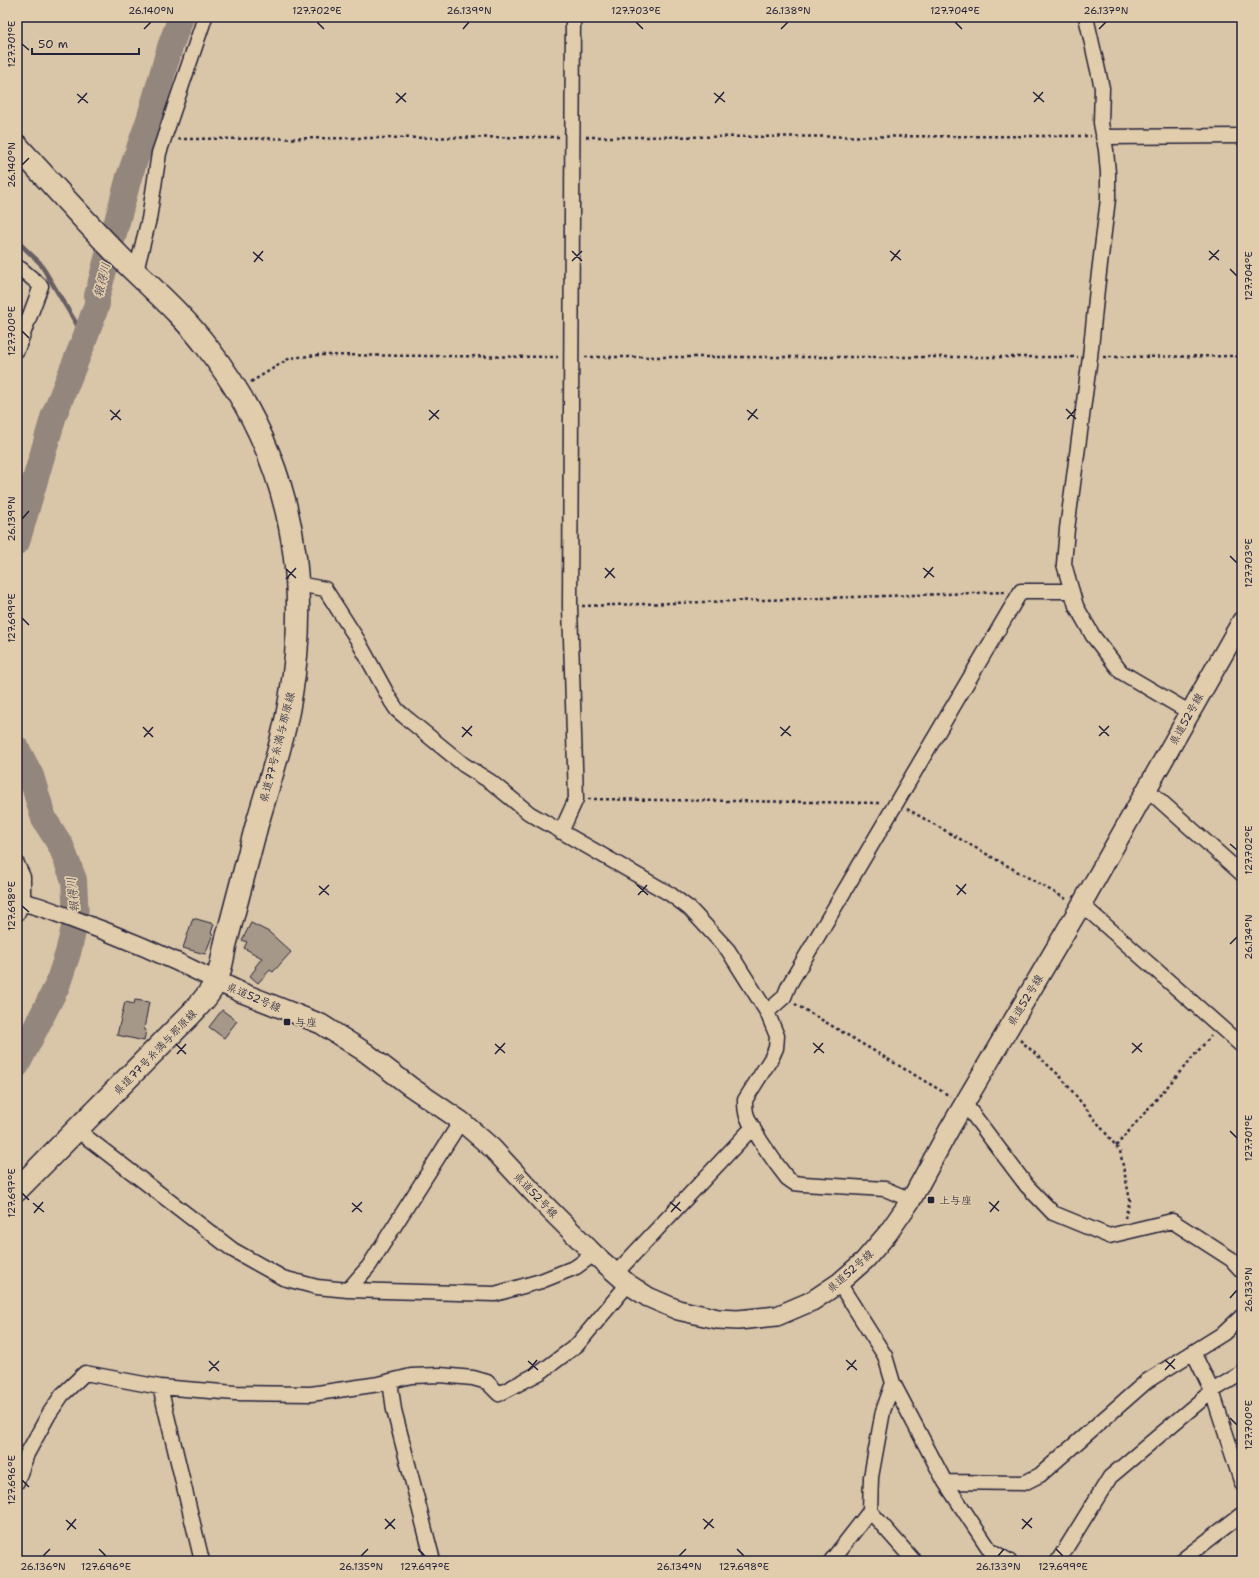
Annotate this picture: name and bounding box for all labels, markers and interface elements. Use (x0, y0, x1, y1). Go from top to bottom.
text: 26.140°N (128, 4, 174, 17)
text: 127.702°E (292, 4, 342, 17)
text: 26.139°N (446, 4, 492, 17)
text: 127.703°E (611, 4, 661, 17)
text: 26.138°N (765, 4, 811, 17)
text: 127.704°E (930, 4, 980, 17)
text: 26.137°N (1084, 4, 1128, 17)
text: 127.701°E (5, 21, 18, 67)
scale bar (32, 30, 139, 56)
text: 50 m (38, 36, 68, 52)
text: 26.140°N (5, 142, 18, 188)
text: 127.704°E (1242, 251, 1255, 301)
water label: 報得川 (90, 261, 114, 299)
text: 127.700°E (5, 306, 18, 356)
text: 26.139°N (5, 496, 18, 542)
text: 127.703°E (1242, 538, 1255, 588)
text: 127.699°E (5, 593, 18, 643)
street label: 県道77号糸満与那原線 (256, 690, 299, 804)
street label: 県道52号線 (1166, 690, 1207, 748)
text: 127.702°E (1242, 825, 1255, 875)
water label: 報得川 (63, 876, 83, 914)
text: 127.698°E (5, 881, 18, 931)
text: 26.134°N (1242, 914, 1255, 960)
street label: 県道52号線 (1004, 972, 1047, 1029)
street label: 県道52号線 (224, 979, 283, 1016)
street label: 県道77号糸満与那原線 (110, 1006, 200, 1098)
place label: 与座 (295, 1015, 317, 1030)
marker: 与座 (282, 1017, 292, 1027)
text: 127.701°E (1242, 1115, 1255, 1161)
text: 127.697°E (5, 1168, 18, 1218)
street label: 県道52号線 (510, 1169, 561, 1221)
place label: 上与座 (939, 1193, 972, 1208)
marker: 上与座 (926, 1195, 936, 1205)
street label: 県道52号線 (824, 1246, 877, 1296)
text: 26.133°N (1242, 1267, 1255, 1313)
text: 127.700°E (1242, 1400, 1255, 1450)
text: 127.696°E (5, 1455, 18, 1505)
text: 26.136°N (20, 1560, 66, 1573)
text: 127.696°E (81, 1560, 131, 1573)
text: 26.135°N (339, 1560, 383, 1573)
text: 127.697°E (400, 1560, 450, 1573)
text: 26.134°N (656, 1560, 702, 1573)
text: 127.698°E (719, 1560, 769, 1573)
text: 26.133°N (975, 1560, 1021, 1573)
text: 127.699°E (1038, 1560, 1088, 1573)

